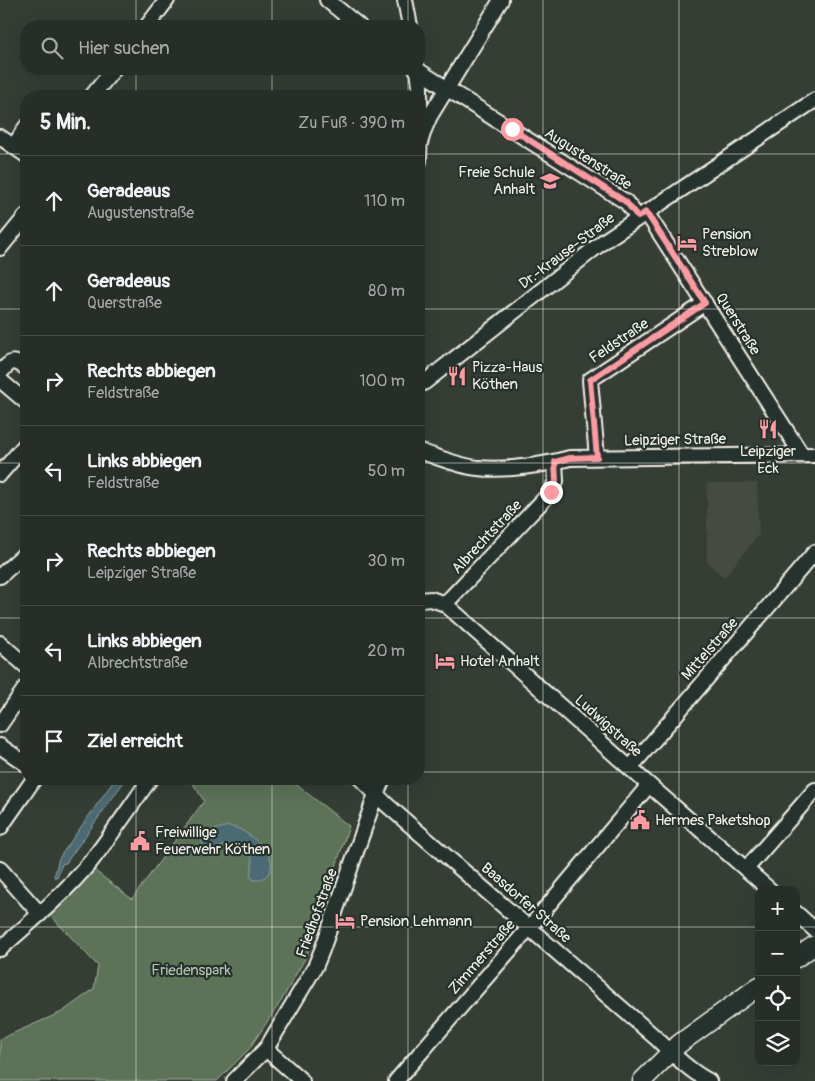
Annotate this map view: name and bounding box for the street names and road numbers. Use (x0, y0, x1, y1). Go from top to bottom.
street label: Augustenstraße (541, 124, 636, 195)
street label: Dr.-Krause-Straße (515, 208, 619, 293)
street label: Querstraße (711, 289, 765, 359)
street label: Feldstraße (586, 314, 653, 368)
street label: Leipziger Straße (624, 430, 727, 450)
street label: Albrechtstraße (448, 496, 527, 578)
street label: Mittelstraße (678, 613, 743, 684)
street label: Ludwigstraße (570, 691, 646, 762)
street label: Baasdorfer Straße (477, 859, 576, 948)
street label: Friedhofstraße (292, 865, 342, 960)
street label: Zimmerstraße (444, 915, 520, 998)

